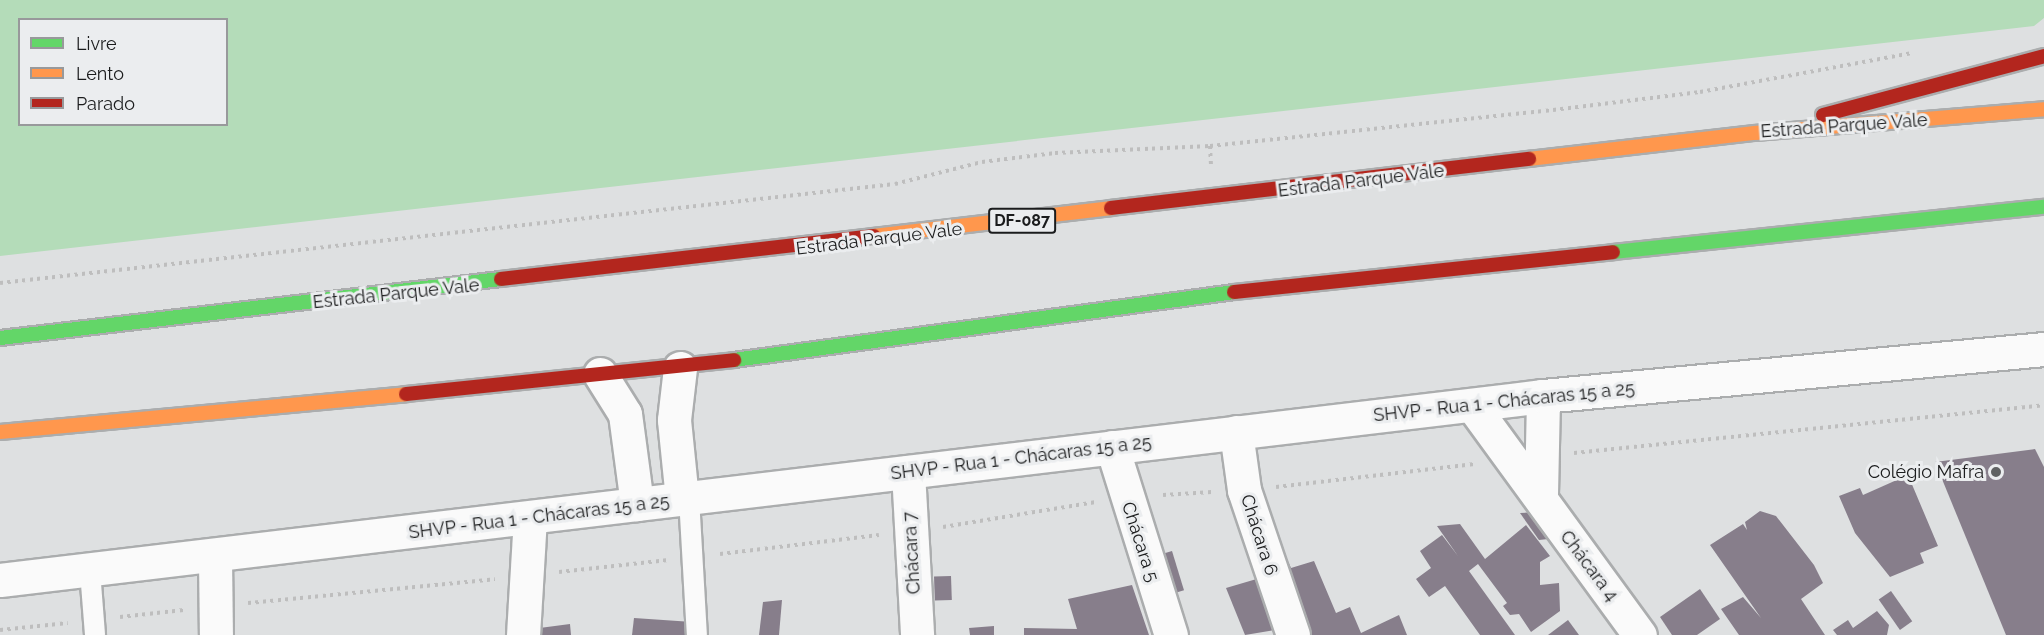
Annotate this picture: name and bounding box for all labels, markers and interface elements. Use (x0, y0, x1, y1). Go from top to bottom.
legend (18, 18, 228, 126)
text: Livre (76, 33, 117, 54)
text: Lento (76, 63, 124, 84)
text: Parado (76, 93, 135, 114)
street label: Estrada Parque Vale (1760, 109, 1928, 143)
street label: Estrada Parque Vale (1276, 160, 1446, 202)
road number: DF-087 (988, 208, 1056, 234)
street label: Estrada Parque Vale (794, 218, 964, 260)
street label: Estrada Parque Vale (311, 274, 481, 314)
street label: SHVP - Rua 1 - Chácaras 15 a 25 (1372, 378, 1636, 426)
street label: SHVP - Rua 1 - Chácaras 15 a 25 (889, 431, 1153, 485)
place label: Colégio Mafra (1868, 461, 1984, 483)
marker: Colégio Mafra (1989, 465, 2003, 479)
street label: SHVP - Rua 1 - Chácaras 15 a 25 (407, 490, 671, 544)
street label: Chácara 6 (1236, 492, 1282, 578)
street label: Chácara 5 (1117, 499, 1163, 585)
street label: Chácara 7 (899, 511, 925, 595)
street label: Chácara 4 (1555, 526, 1623, 606)

